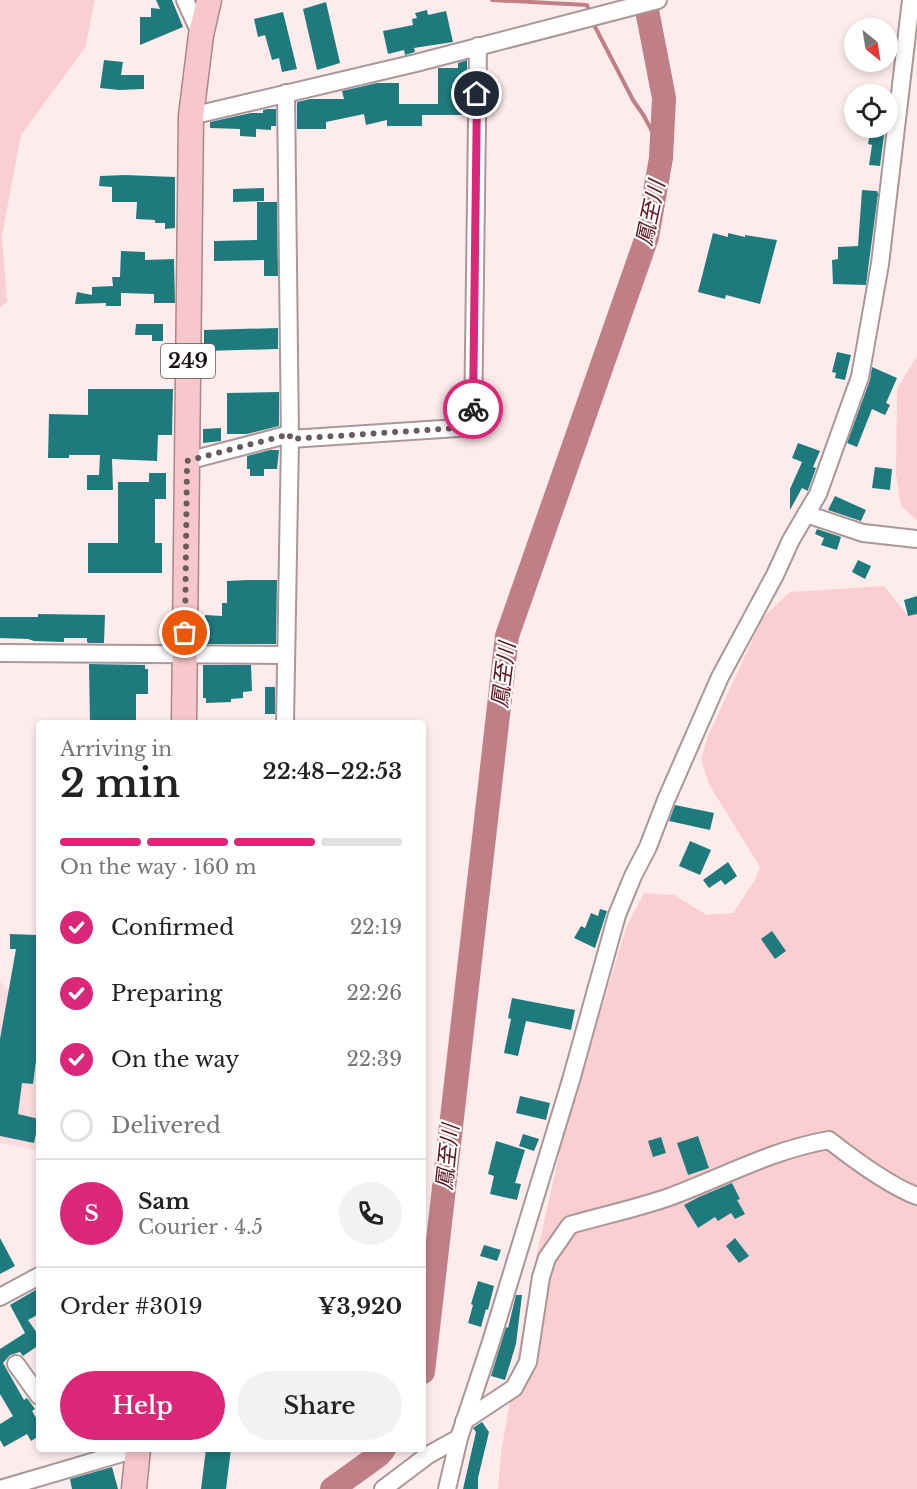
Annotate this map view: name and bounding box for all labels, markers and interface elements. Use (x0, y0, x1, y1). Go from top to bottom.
north arrow (844, 18, 898, 72)
map controls (844, 18, 898, 138)
pin (451, 68, 502, 119)
icon: home (460, 77, 493, 110)
button: locate (844, 84, 898, 138)
water label: 鳳至川 (630, 176, 671, 248)
road number: 249 (161, 344, 215, 378)
courier (443, 379, 503, 439)
icon: bike (457, 393, 490, 426)
pin (159, 607, 210, 658)
icon: bag (168, 616, 201, 649)
water label: 鳳至川 (486, 639, 521, 709)
text: Arriving in (60, 737, 172, 761)
text: 22:48–22:53 (263, 758, 402, 785)
text: 2 min (60, 759, 180, 808)
text: On the way · 160 m (60, 855, 257, 879)
icon: check (60, 911, 93, 944)
text: Confirmed (111, 914, 234, 941)
text: 22:19 (350, 915, 402, 939)
icon: check (60, 977, 93, 1010)
text: Preparing (111, 980, 222, 1007)
text: 22:26 (346, 981, 402, 1005)
icon: check (60, 1043, 93, 1076)
text: On the way (111, 1046, 239, 1073)
text: 22:39 (346, 1047, 402, 1071)
text: Delivered (111, 1112, 221, 1139)
water label: 鳳至川 (431, 1121, 465, 1191)
button: phone (339, 1182, 402, 1245)
text: Sam (138, 1188, 190, 1215)
text: S (84, 1200, 99, 1227)
text: Courier · 4.5 (138, 1215, 263, 1239)
text: Order #3019 (60, 1293, 203, 1320)
text: ¥3,920 (318, 1293, 402, 1320)
button: Help (60, 1371, 225, 1440)
button: Share (237, 1371, 402, 1440)

